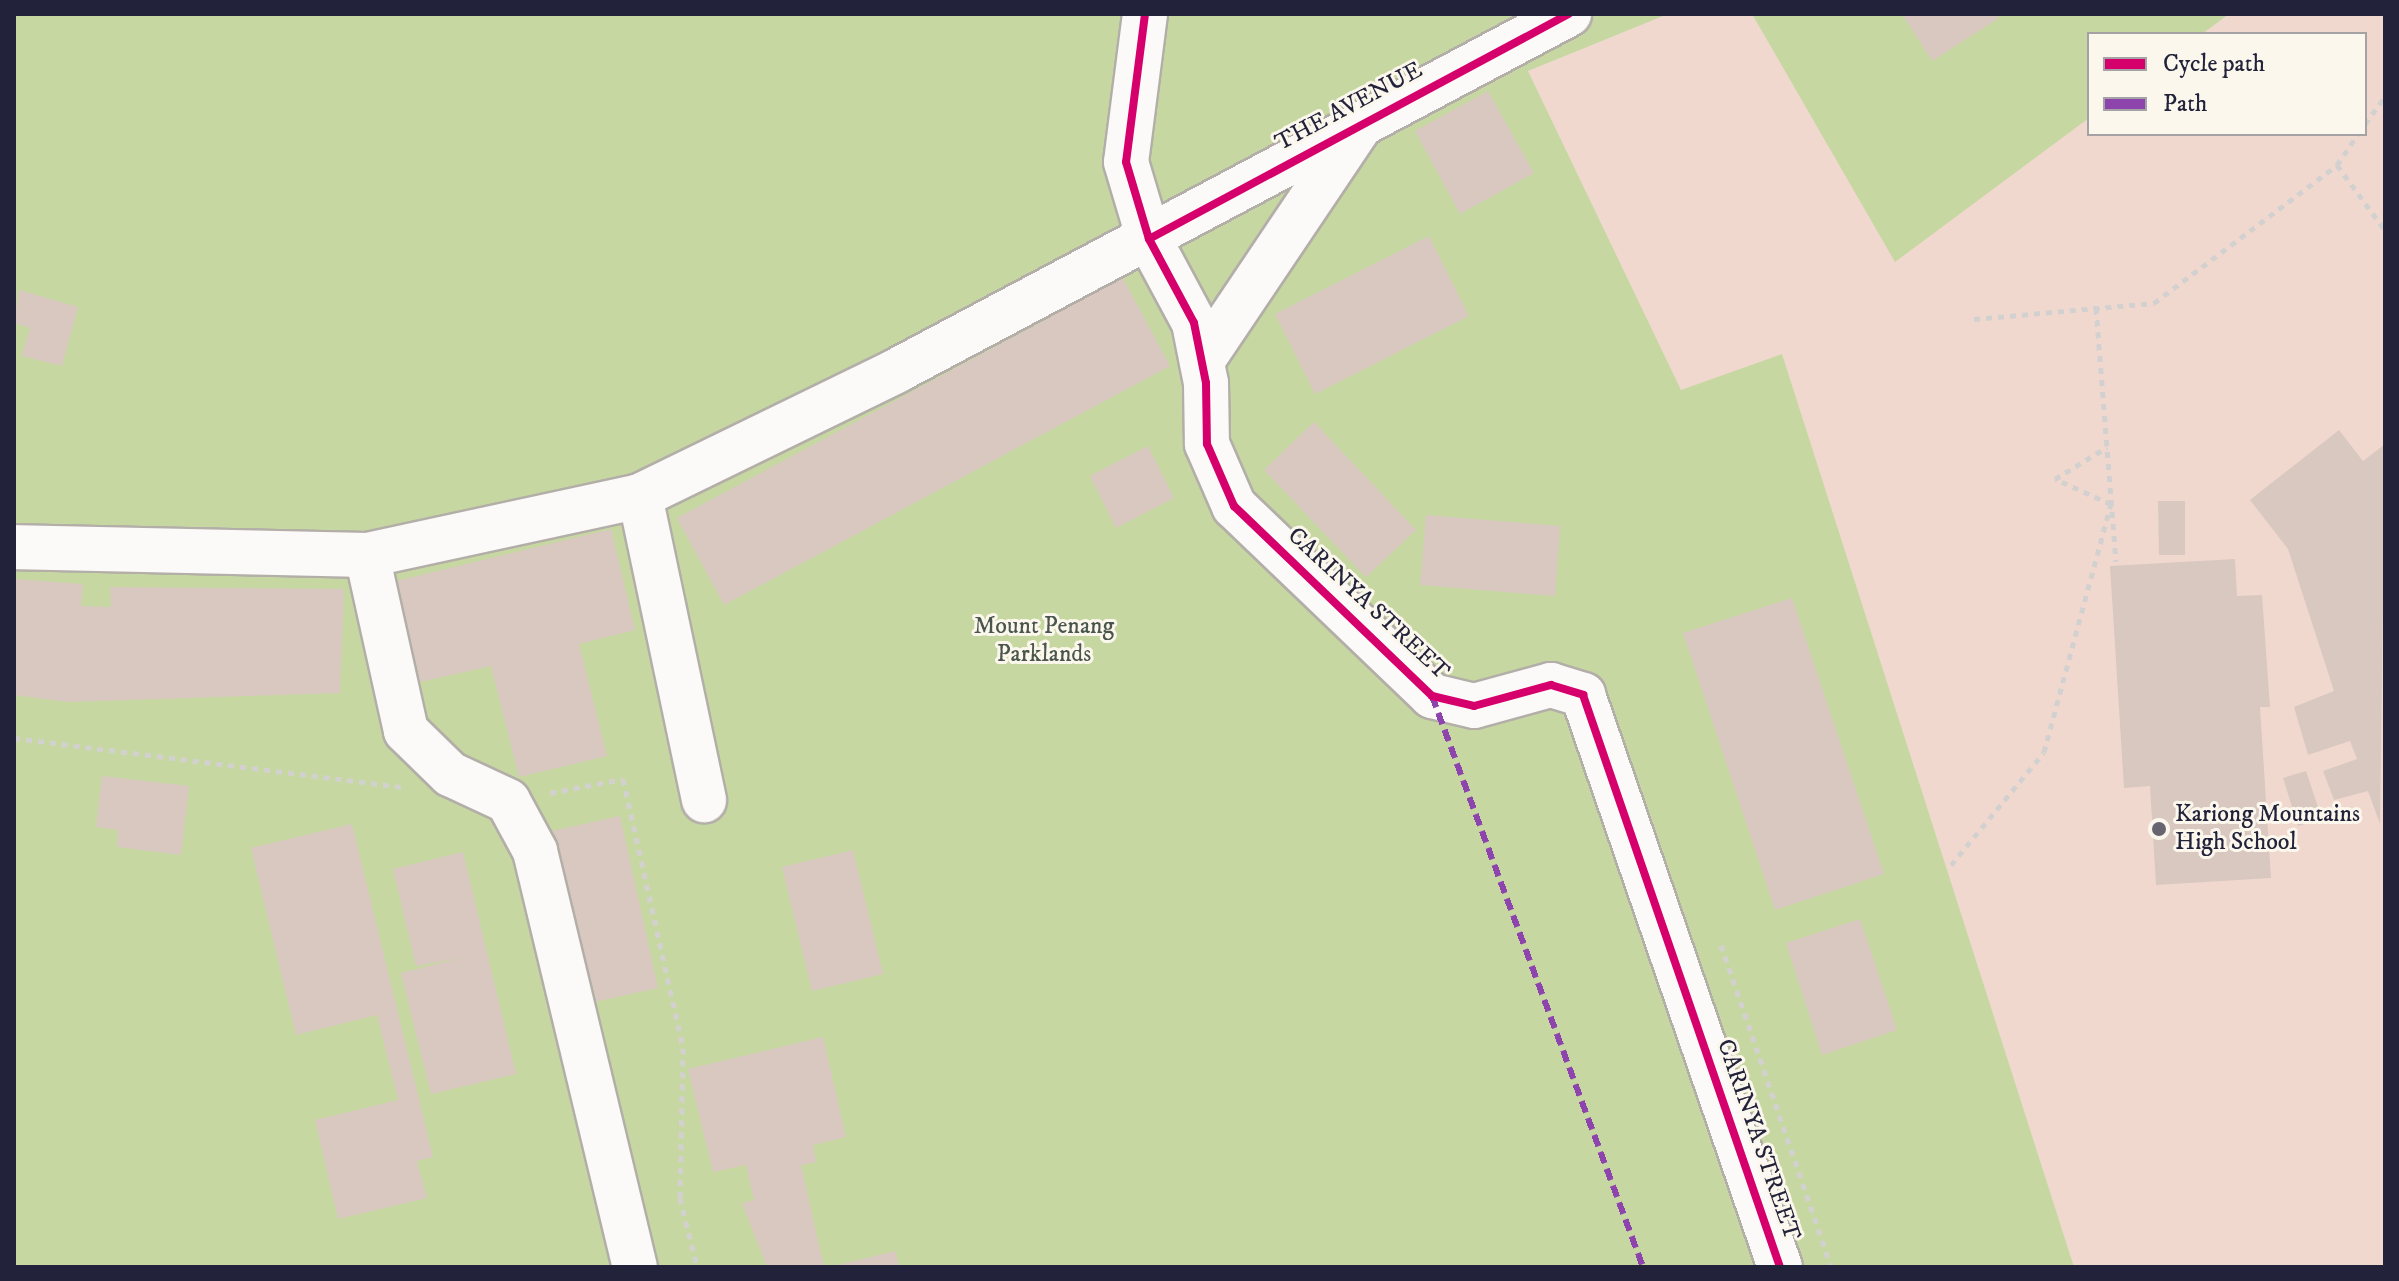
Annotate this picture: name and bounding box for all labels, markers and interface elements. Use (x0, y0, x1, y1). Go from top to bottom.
legend (2087, 32, 2367, 136)
text: Cycle path (2163, 49, 2265, 79)
street label: THE AVENUE (1270, 56, 1428, 158)
text: Path (2163, 89, 2207, 119)
street label: CARINYA STREET (1281, 522, 1455, 686)
park label: Mount Penang Parklands (974, 613, 1114, 669)
place label: Kariong Mountains High School (2175, 801, 2360, 857)
marker: Kariong Mountains High School (2150, 820, 2168, 838)
street label: CARINYA STREET (1710, 1036, 1806, 1244)

